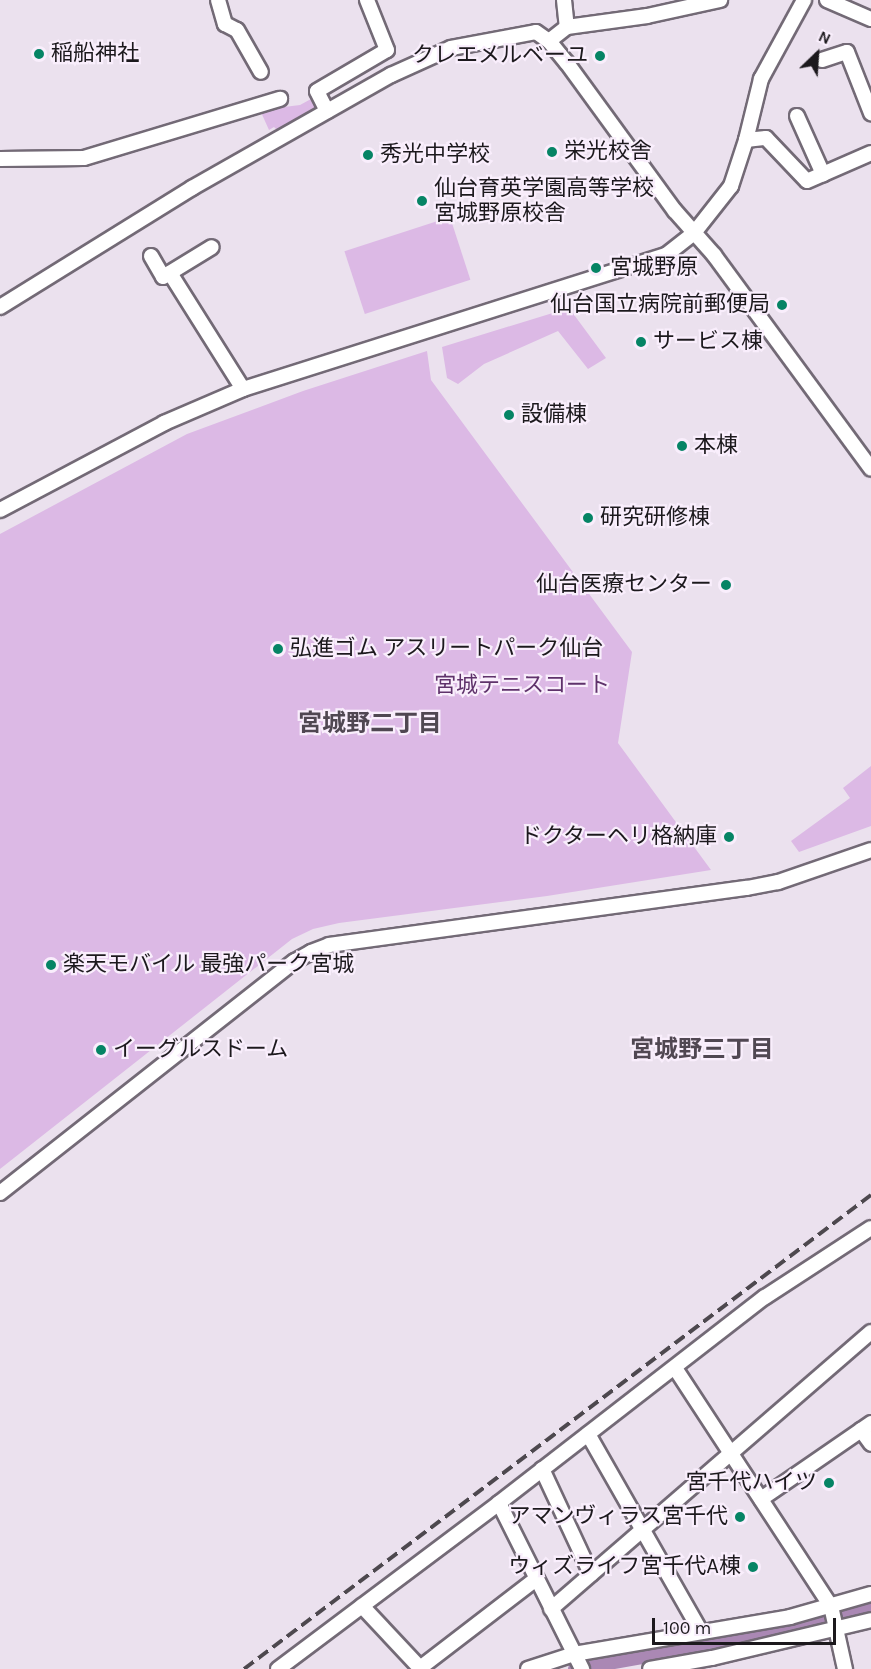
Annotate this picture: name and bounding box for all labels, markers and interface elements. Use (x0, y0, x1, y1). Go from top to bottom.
north arrow (787, 24, 847, 84)
text: N (816, 26, 834, 48)
place label: 稲船神社 (51, 41, 139, 67)
place label: クレエメルベーユ (412, 43, 588, 69)
marker: 稲船神社 (32, 47, 46, 61)
marker: クレエメルベーユ (593, 49, 607, 63)
place label: 栄光校舎 (564, 139, 652, 165)
place label: 秀光中学校 (380, 142, 490, 168)
marker: 栄光校舎 (545, 145, 559, 159)
marker: 秀光中学校 (361, 148, 375, 162)
place label: 仙台育英学園高等学校 宮城野原校舎 (434, 175, 654, 226)
marker: 仙台育英学園高等学校 宮城野原校舎 (415, 194, 429, 208)
place label: 宮城野原 (610, 255, 698, 281)
marker: 宮城野原 (587, 259, 605, 277)
place label: 仙台国立病院前郵便局 (550, 292, 770, 318)
marker: 仙台国立病院前郵便局 (775, 298, 789, 312)
place label: サービス棟 (653, 329, 763, 355)
marker: サービス棟 (634, 335, 648, 349)
place label: 設備棟 (521, 402, 587, 428)
marker: 設備棟 (502, 408, 516, 422)
place label: 本棟 (694, 433, 738, 459)
marker: 本棟 (675, 439, 689, 453)
place label: 研究研修棟 (600, 505, 710, 531)
marker: 研究研修棟 (581, 511, 595, 525)
place label: 仙台医療センター (536, 572, 712, 598)
marker: 仙台医療センター (717, 576, 735, 594)
place label: 弘進ゴム アスリートパーク仙台 (290, 636, 603, 662)
marker: 弘進ゴム アスリートパーク仙台 (271, 642, 285, 656)
park label: 宮城テニスコート (434, 673, 610, 699)
district label: 宮城野二丁目 (298, 710, 442, 738)
place label: ドクターヘリ格納庫 (519, 824, 717, 850)
marker: ドクターヘリ格納庫 (722, 830, 736, 844)
place label: 楽天モバイル 最強パーク宮城 (63, 952, 354, 978)
marker: 楽天モバイル 最強パーク宮城 (44, 958, 58, 972)
district label: 宮城野三丁目 (630, 1036, 774, 1064)
place label: イーグルスドーム (113, 1037, 289, 1063)
marker: イーグルスドーム (94, 1043, 108, 1057)
place label: 宮千代ハイツ (685, 1470, 817, 1496)
marker: 宮千代ハイツ (822, 1476, 836, 1490)
place label: アマンヴィラス宮千代 (508, 1504, 728, 1530)
marker: アマンヴィラス宮千代 (733, 1510, 747, 1524)
place label: ウィズライフ宮千代A棟 (508, 1554, 741, 1580)
marker: ウィズライフ宮千代A棟 (746, 1560, 760, 1574)
scale bar (655, 1606, 840, 1644)
text: 100 m (663, 1617, 711, 1639)

